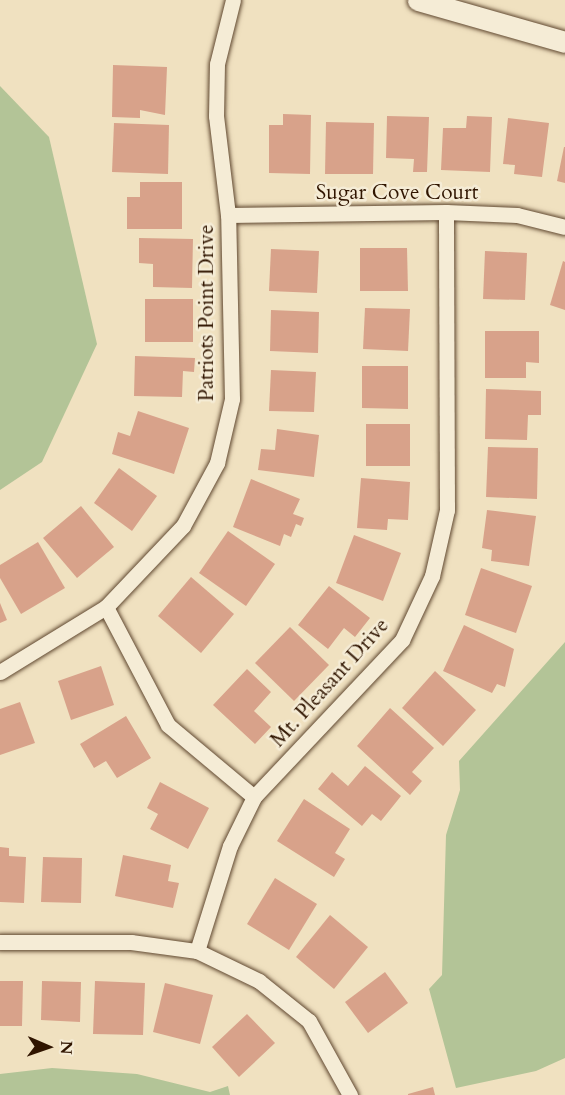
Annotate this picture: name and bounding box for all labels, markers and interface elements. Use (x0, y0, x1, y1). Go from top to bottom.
street label: Sugar Cove Court (316, 180, 478, 206)
street label: Patriots Point Drive (194, 224, 220, 402)
street label: Mt. Pleasant Drive (265, 613, 395, 753)
north arrow (18, 1017, 78, 1077)
text: N (55, 1040, 77, 1055)

